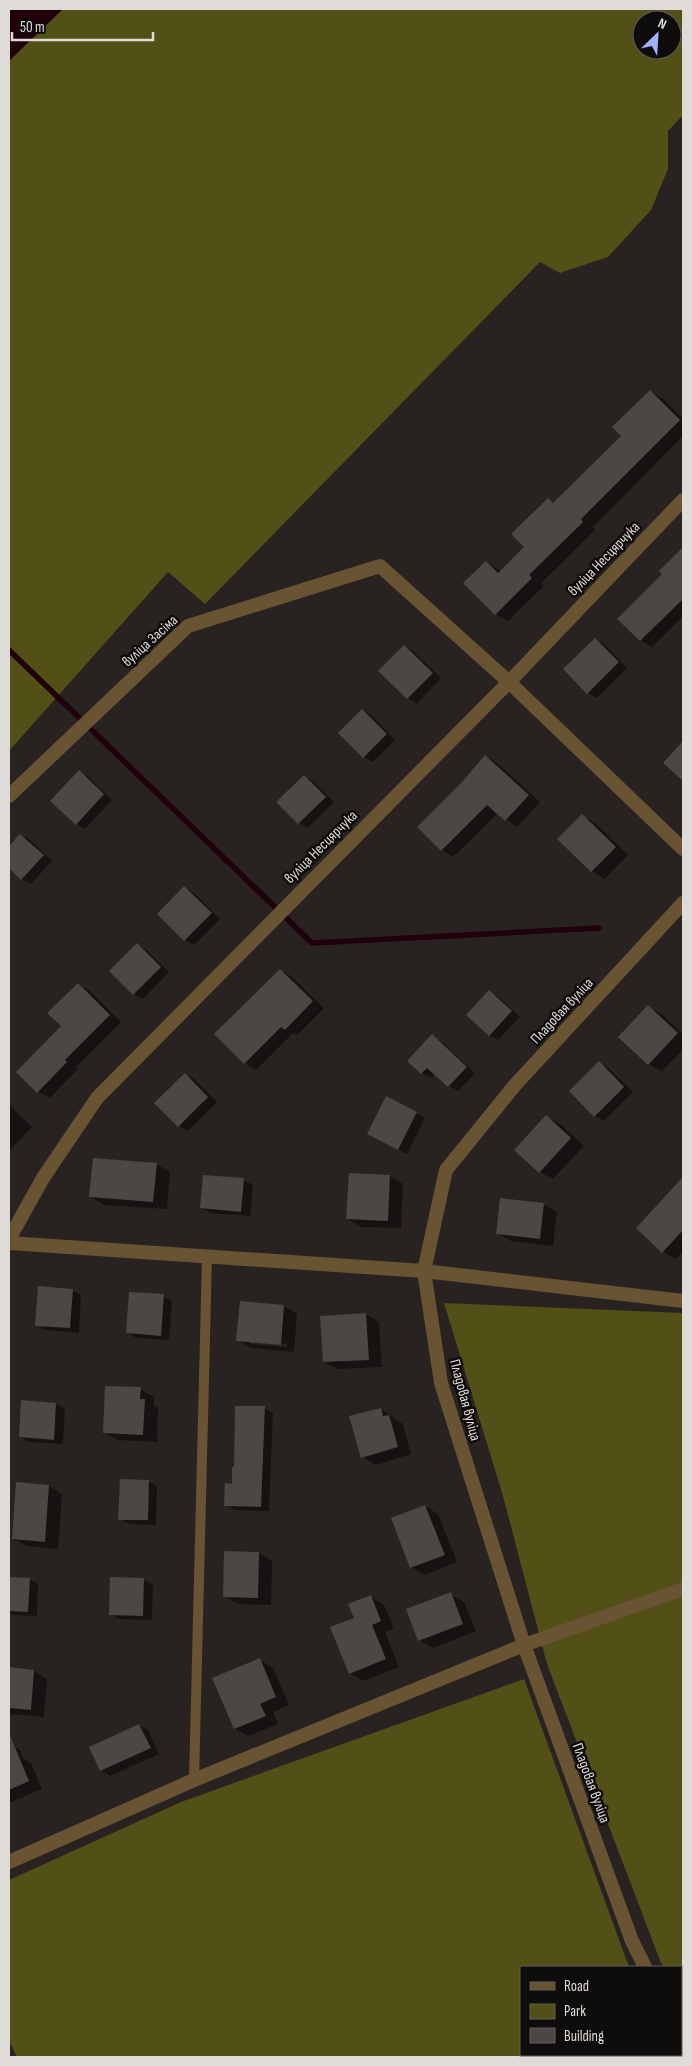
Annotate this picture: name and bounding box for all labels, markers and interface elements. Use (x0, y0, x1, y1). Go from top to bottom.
scale bar (12, 10, 154, 42)
north arrow (632, 10, 682, 60)
text: N (655, 14, 669, 33)
text: 50 m (20, 18, 45, 37)
street label: вуліца Несцярчука (564, 518, 644, 600)
street label: вуліца Засіма (118, 611, 182, 671)
street label: вуліца Несцярчука (280, 806, 362, 888)
street label: Пладовая вуліца (526, 974, 598, 1048)
street label: Пладовая вуліца (445, 1357, 485, 1443)
street label: Пладовая вуліца (568, 1740, 614, 1826)
legend (520, 1966, 682, 2056)
text: Road (564, 1977, 589, 1996)
text: Park (564, 2002, 586, 2021)
text: Building (564, 2027, 604, 2046)

